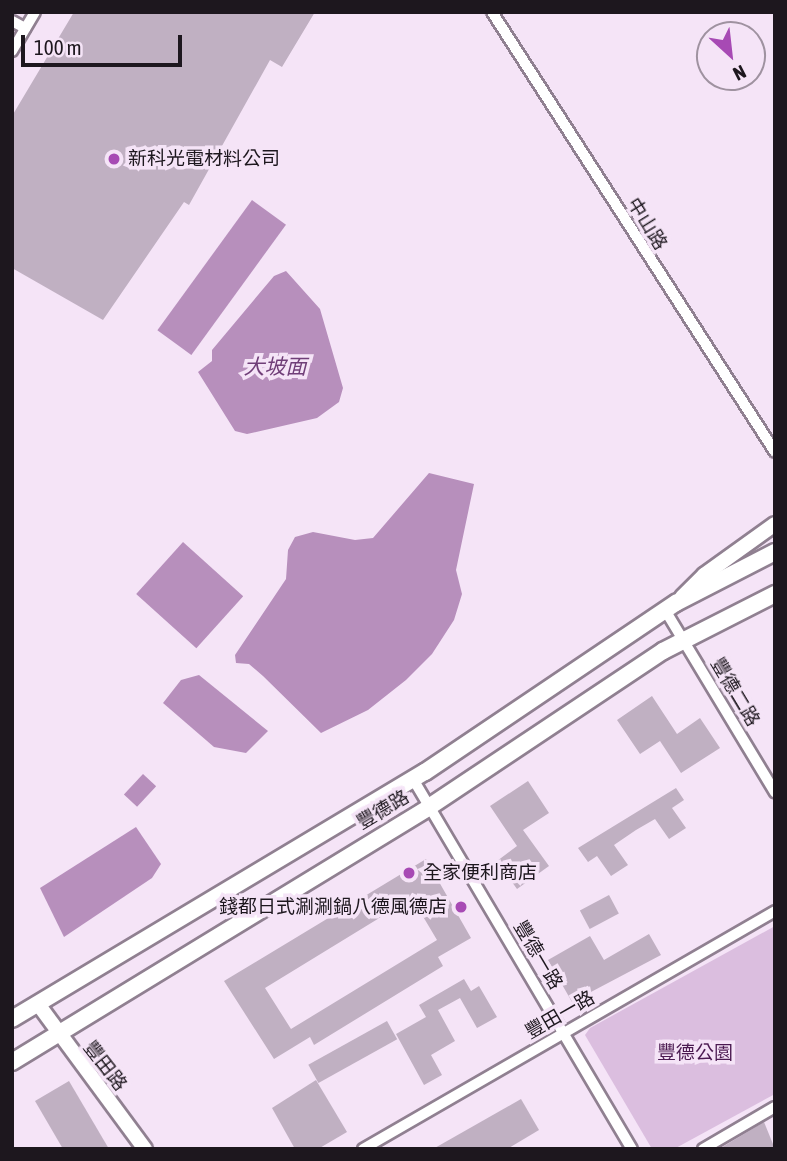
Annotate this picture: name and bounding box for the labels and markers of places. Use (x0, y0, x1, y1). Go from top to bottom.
place label: 新科光電材料公司 (128, 148, 280, 170)
marker: 新科光電材料公司 (106, 151, 122, 167)
place label: 全家便利商店 (423, 862, 537, 884)
marker: 全家便利商店 (401, 865, 417, 881)
place label: 錢都日式涮涮鍋八德風德店 (219, 896, 447, 918)
marker: 錢都日式涮涮鍋八德風德店 (453, 899, 469, 915)

